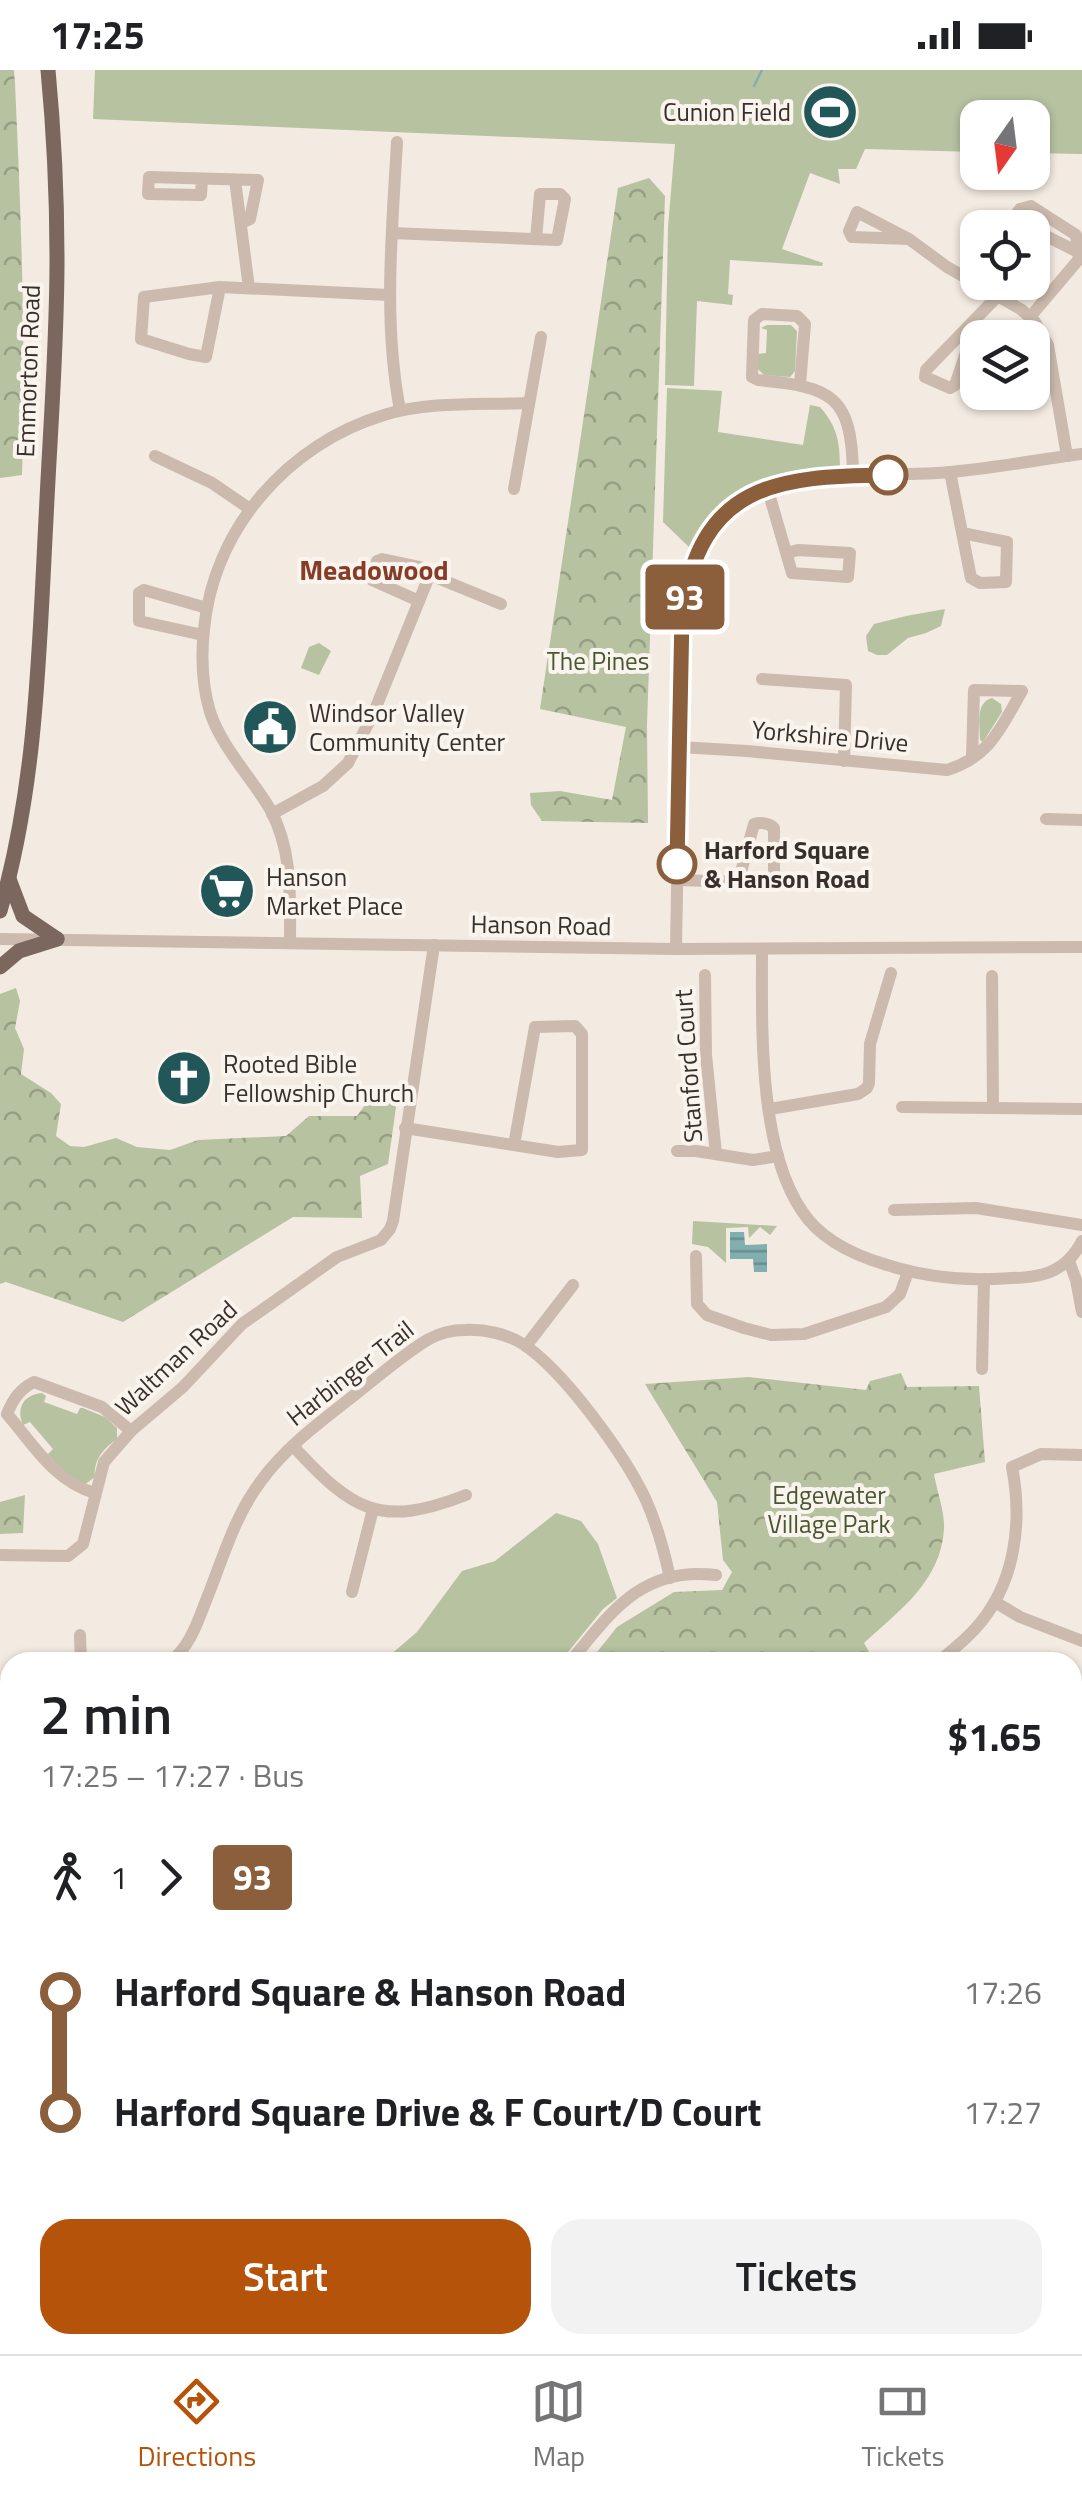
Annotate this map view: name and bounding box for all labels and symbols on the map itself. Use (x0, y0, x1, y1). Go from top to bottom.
sports icon: Cunion Field (800, 82, 860, 142)
place label: Cunion Field (663, 93, 791, 131)
north arrow (960, 100, 1050, 190)
street label: Emmorton Road (6, 284, 50, 458)
unlabelled marker (869, 456, 907, 494)
district label: Meadowood (299, 548, 449, 591)
line badge: 93 (640, 564, 730, 630)
park label: The Pines (547, 642, 649, 680)
place label: Windsor Valley Community Center (309, 694, 506, 761)
public building icon: Windsor Valley Community Center (240, 697, 300, 757)
street label: Yorkshire Drive (750, 710, 910, 762)
place label: Harford Square & Hanson Road (704, 831, 870, 898)
marker: Harford Square & Hanson Road (658, 845, 696, 883)
place label: Hanson Market Place (266, 858, 403, 925)
supermarket icon: Hanson Market Place (197, 861, 257, 921)
street label: Hanson Road (470, 905, 612, 945)
street label: Stanford Court (664, 988, 712, 1144)
place label: Rooted Bible Fellowship Church (223, 1045, 414, 1112)
church icon: Rooted Bible Fellowship Church (154, 1048, 214, 1108)
street label: Waltman Road (106, 1291, 246, 1425)
street label: Harbinger Trail (278, 1311, 422, 1435)
park label: Edgewater Village Park (768, 1476, 890, 1543)

